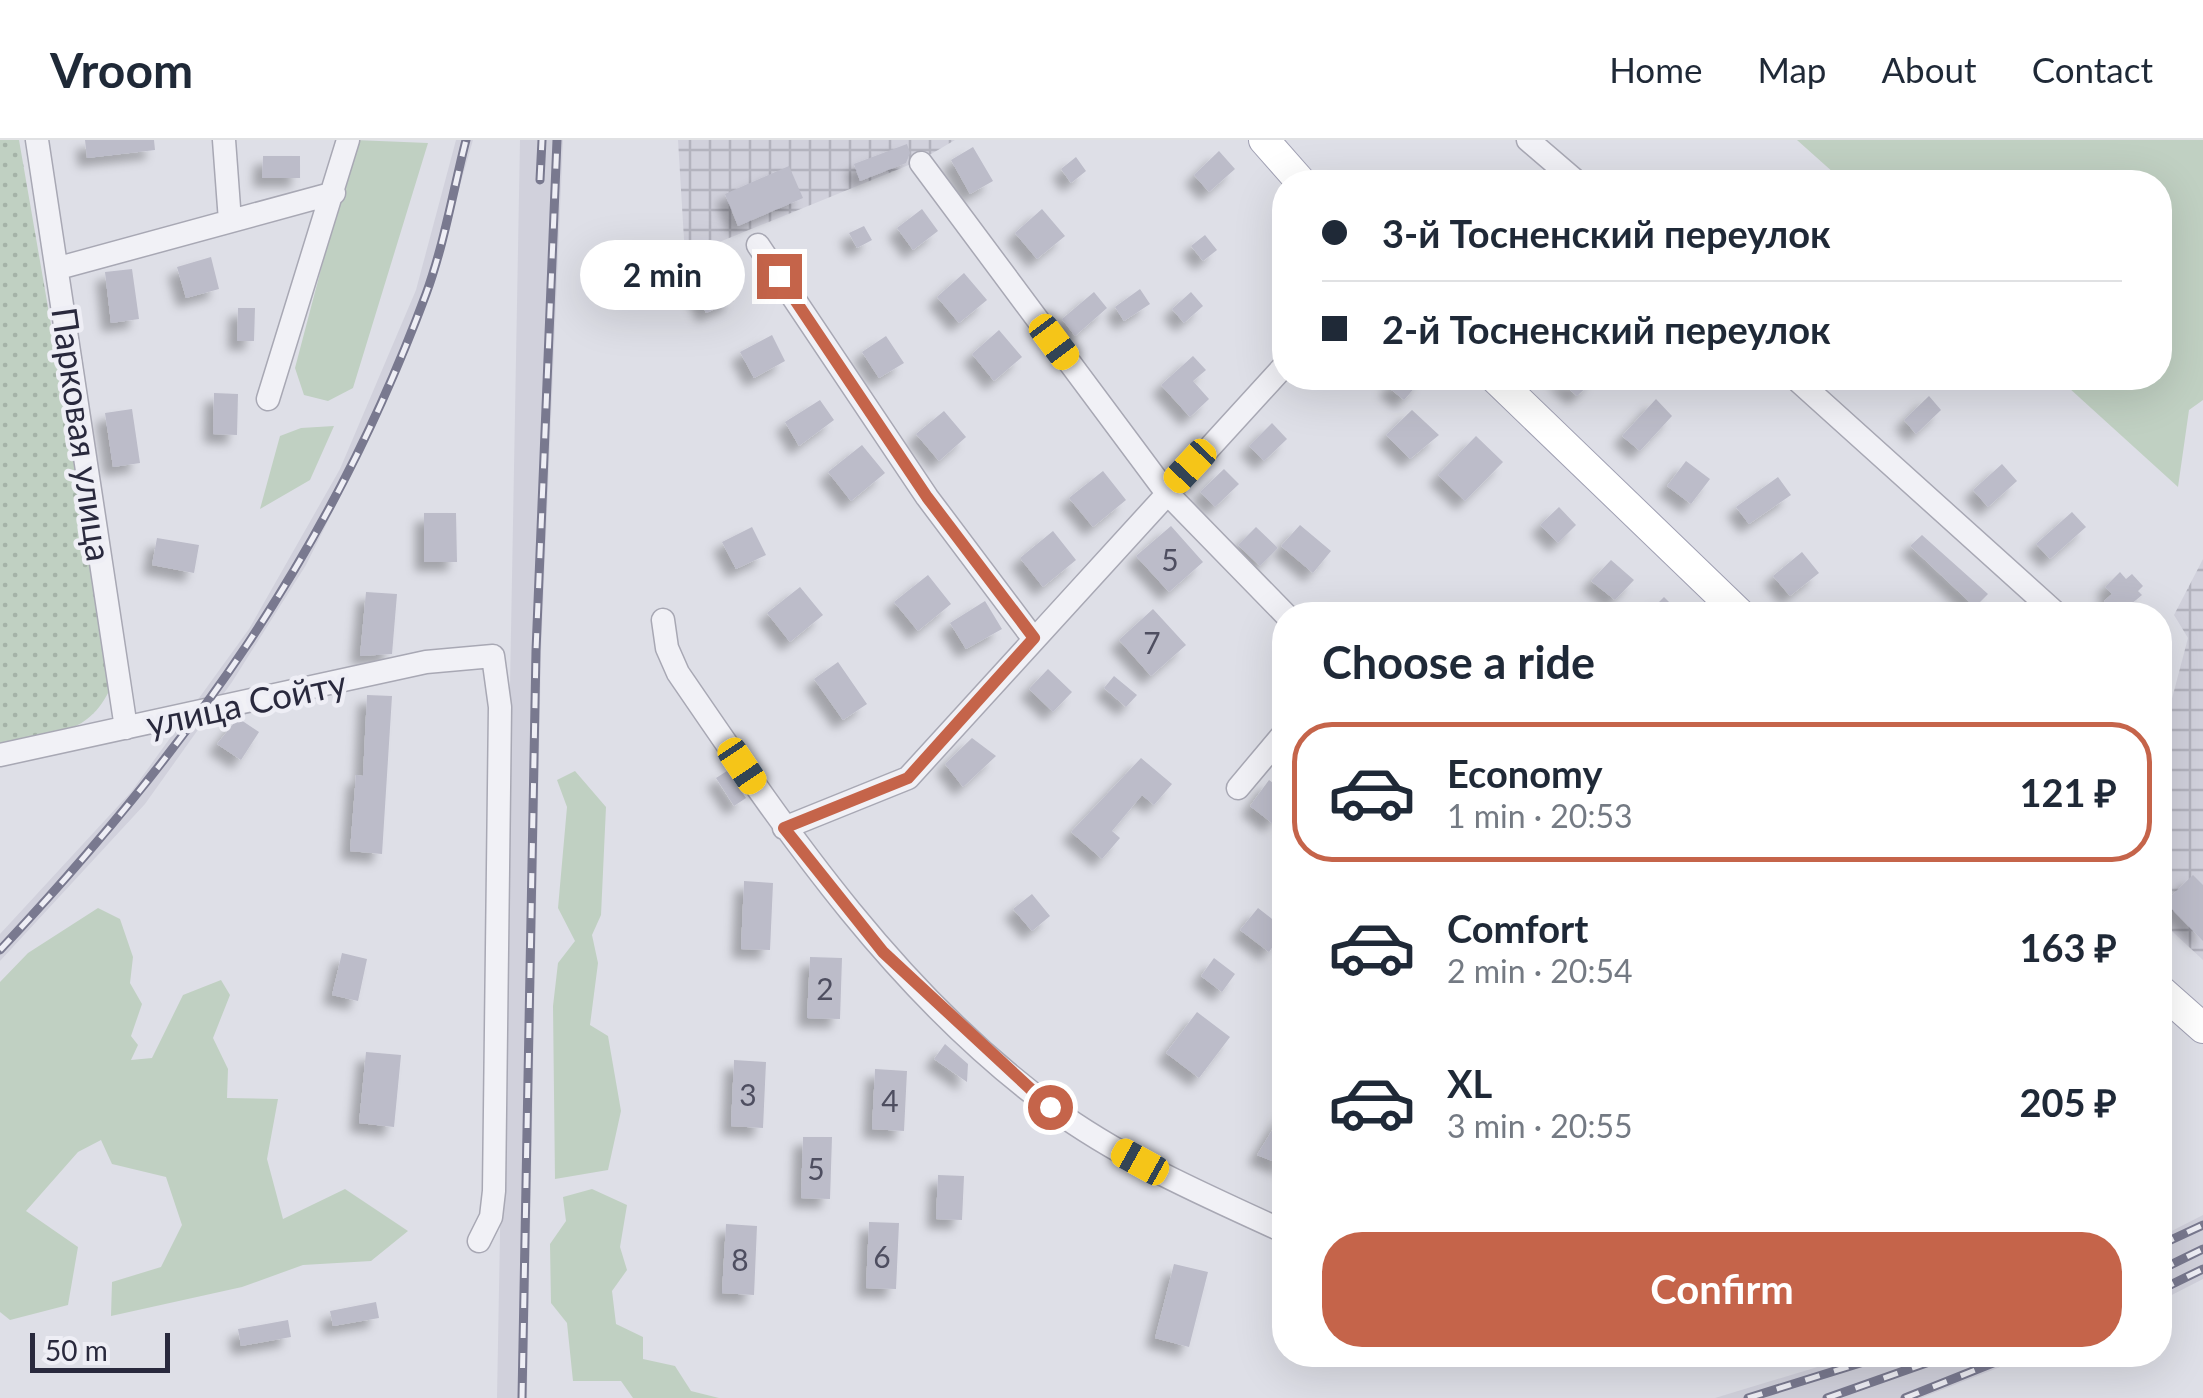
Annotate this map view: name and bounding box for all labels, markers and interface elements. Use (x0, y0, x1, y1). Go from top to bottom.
text: Vroom (50, 41, 193, 98)
text: Home (1609, 48, 1702, 90)
text: Map (1757, 48, 1826, 90)
text: About (1881, 48, 1977, 90)
text: Contact (2032, 48, 2153, 90)
text: 3-й Тосненский переулок (1382, 210, 1831, 256)
callout: 2 min (579, 241, 744, 311)
route end (757, 254, 802, 299)
text: 2 min (623, 255, 702, 294)
street label: Парковая улица (44, 304, 122, 564)
text: 2-й Тосненский переулок (1382, 306, 1831, 352)
car (1024, 309, 1084, 375)
car (1159, 434, 1221, 498)
house number: 5 (1161, 541, 1179, 577)
house number: 7 (1143, 624, 1161, 660)
text: Choose a ride (1322, 635, 1595, 689)
street label: улица Сойту (142, 660, 350, 744)
car (713, 733, 771, 799)
icon: car (1327, 747, 1417, 837)
text: Economy (1447, 750, 1602, 796)
text: 121 ₽ (2020, 769, 2117, 815)
text: 1 min · 20:53 (1447, 796, 1633, 835)
icon: car (1327, 902, 1417, 992)
text: Comfort (1447, 905, 1588, 951)
text: 163 ₽ (2020, 924, 2117, 970)
text: 2 min · 20:54 (1447, 951, 1633, 990)
house number: 2 (816, 970, 834, 1006)
icon: car (1327, 1057, 1417, 1147)
text: XL (1447, 1060, 1492, 1106)
house number: 3 (739, 1076, 757, 1112)
text: 205 ₽ (2020, 1079, 2117, 1125)
house number: 4 (881, 1082, 899, 1118)
route start (1028, 1085, 1073, 1130)
text: 3 min · 20:55 (1447, 1106, 1633, 1145)
car (1106, 1134, 1174, 1190)
house number: 5 (807, 1150, 825, 1186)
button: Confirm (1322, 1232, 2122, 1347)
house number: 6 (873, 1238, 891, 1274)
house number: 8 (731, 1241, 749, 1277)
scale bar (30, 1328, 170, 1372)
text: 50 m (45, 1333, 108, 1367)

